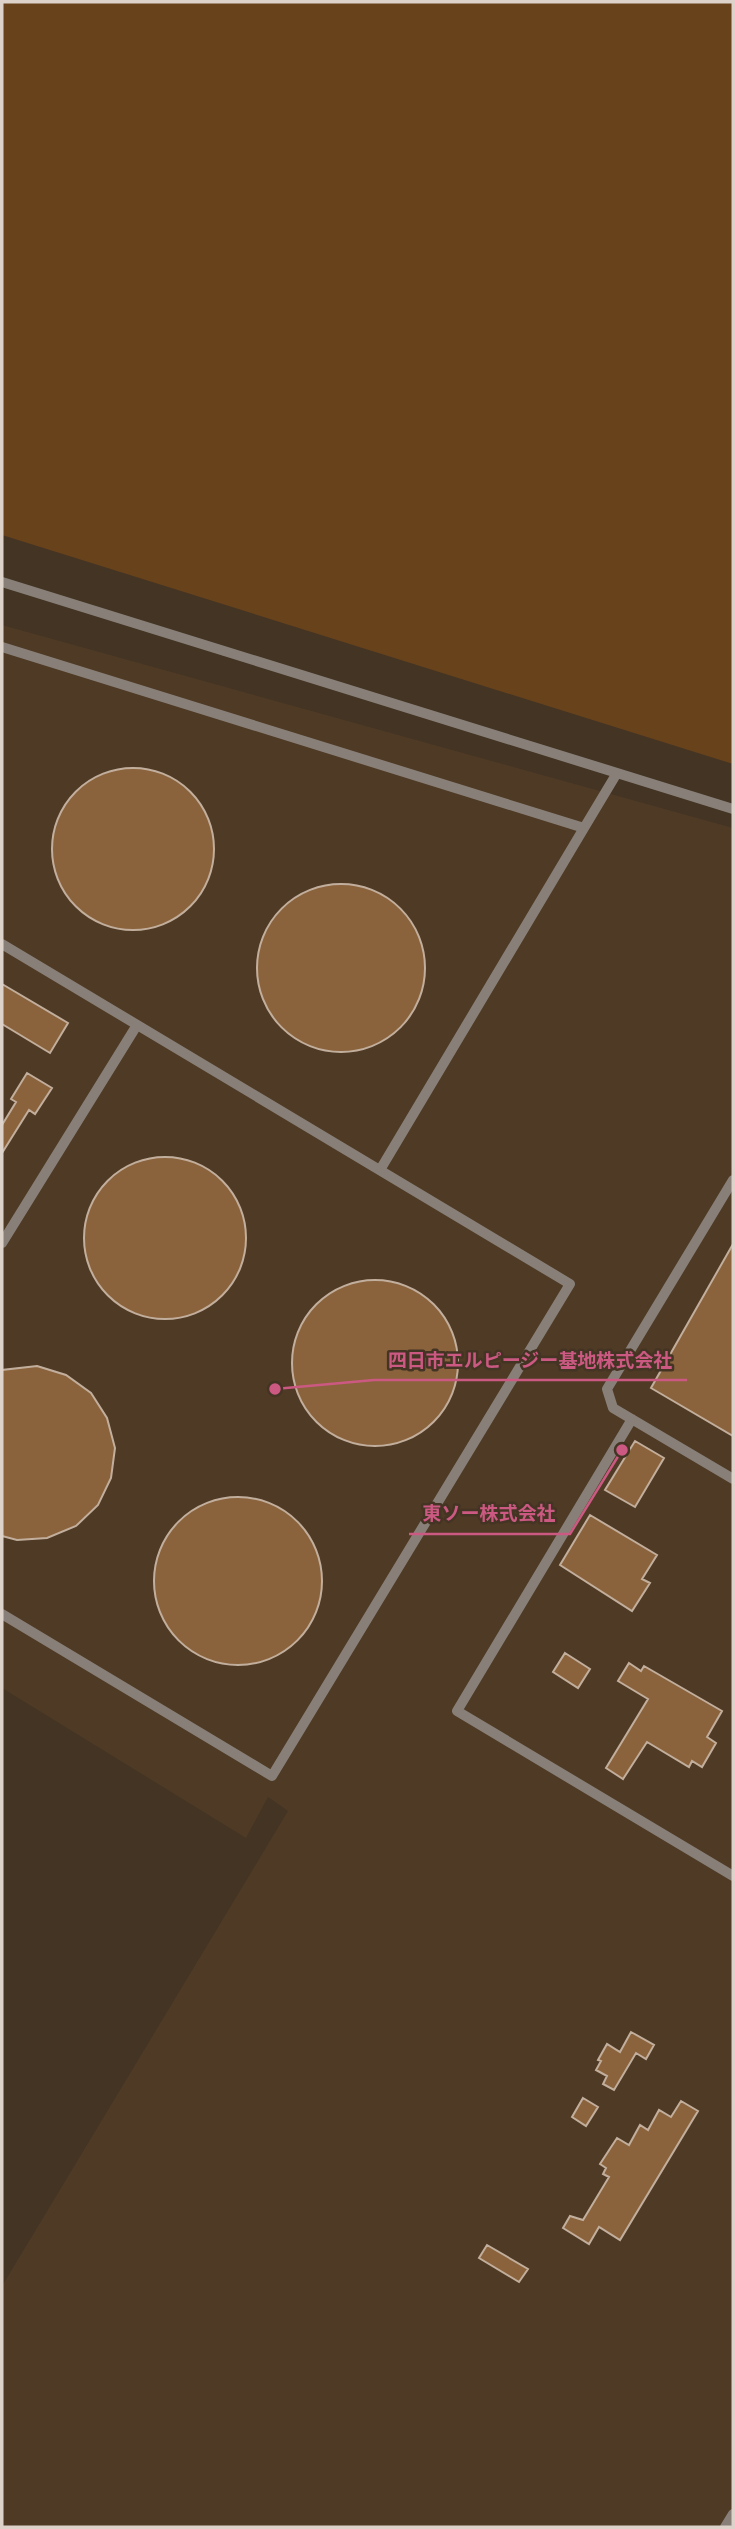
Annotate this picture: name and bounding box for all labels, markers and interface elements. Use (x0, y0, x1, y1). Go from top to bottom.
callout: 四日市エルピージー基地株式会社 (374, 1340, 687, 1380)
text: 四日市エルピージー基地株式会社 (388, 1349, 672, 1372)
callout: 東ソー株式会社 (409, 1494, 570, 1534)
text: 東ソー株式会社 (422, 1502, 556, 1525)

